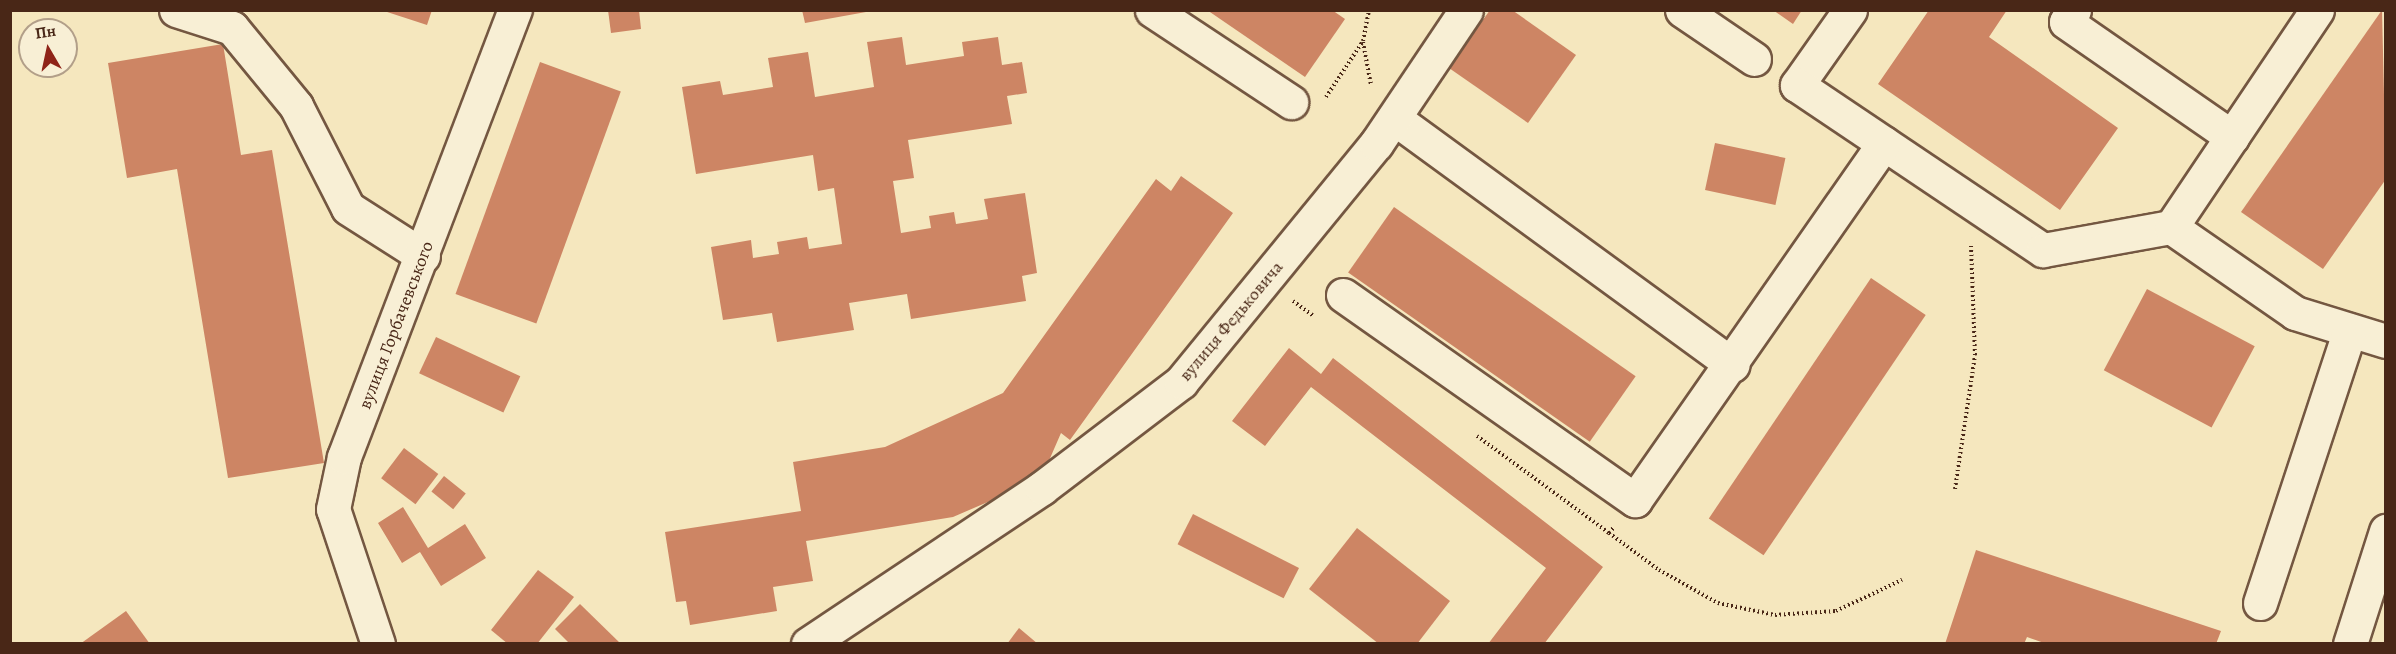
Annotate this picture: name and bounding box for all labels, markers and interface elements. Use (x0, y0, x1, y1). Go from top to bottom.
north arrow (18, 18, 78, 78)
text: Пн (33, 20, 58, 45)
street label: вулиця Горбачевського (354, 238, 438, 412)
street label: вулиця Федьковича (1174, 257, 1288, 385)

